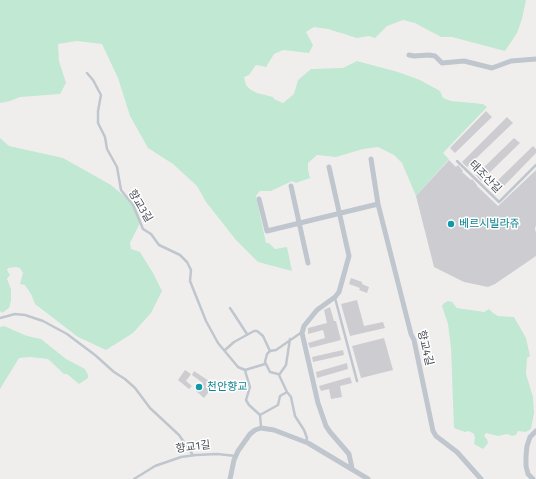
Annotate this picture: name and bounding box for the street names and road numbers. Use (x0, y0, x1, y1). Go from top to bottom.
street label: 태조산길 (466, 158, 504, 196)
street label: 향교3길 (125, 187, 155, 225)
street label: 향교4길 (414, 329, 436, 367)
street label: 향교1길 (175, 438, 211, 456)

